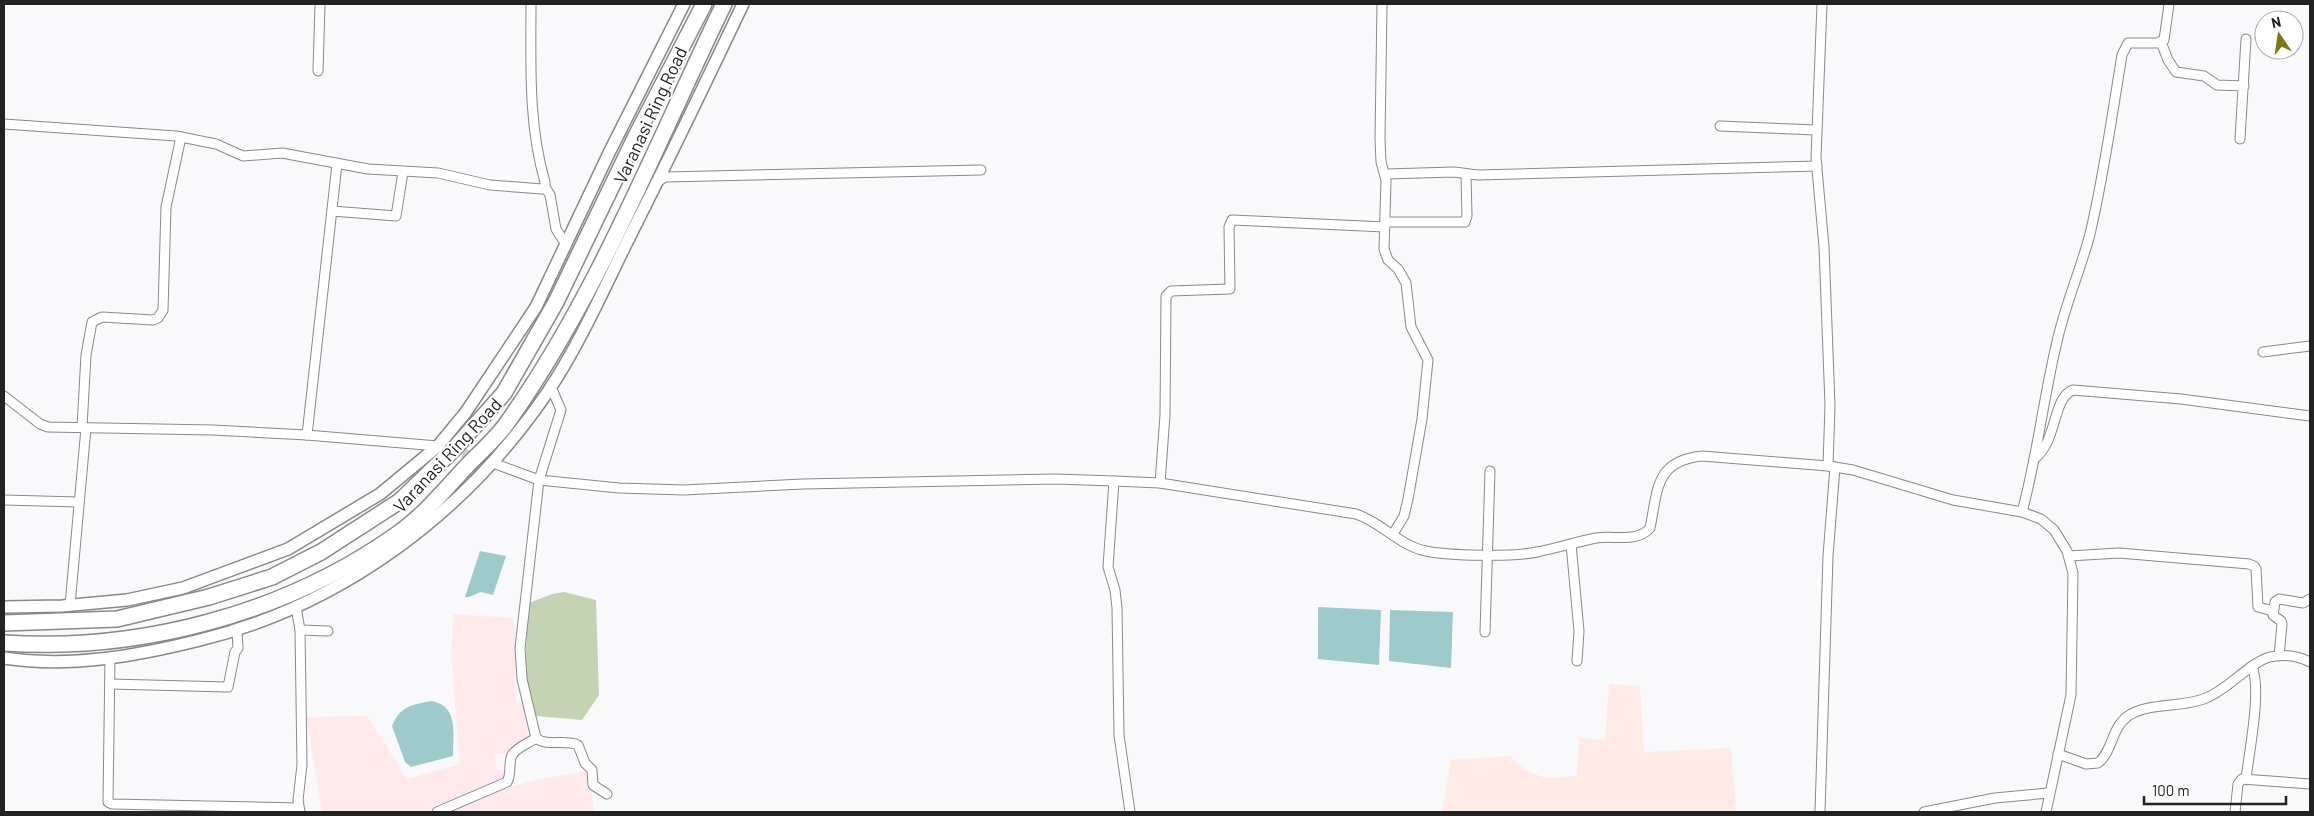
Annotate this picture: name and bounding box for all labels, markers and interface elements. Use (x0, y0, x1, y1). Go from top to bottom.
north arrow (2254, 10, 2304, 60)
text: N (2270, 13, 2282, 31)
street label: Varanasi Ring Road (609, 43, 691, 187)
street label: Varanasi Ring Road (388, 393, 506, 517)
scale bar (2144, 774, 2286, 806)
text: 100 m (2152, 781, 2190, 799)

